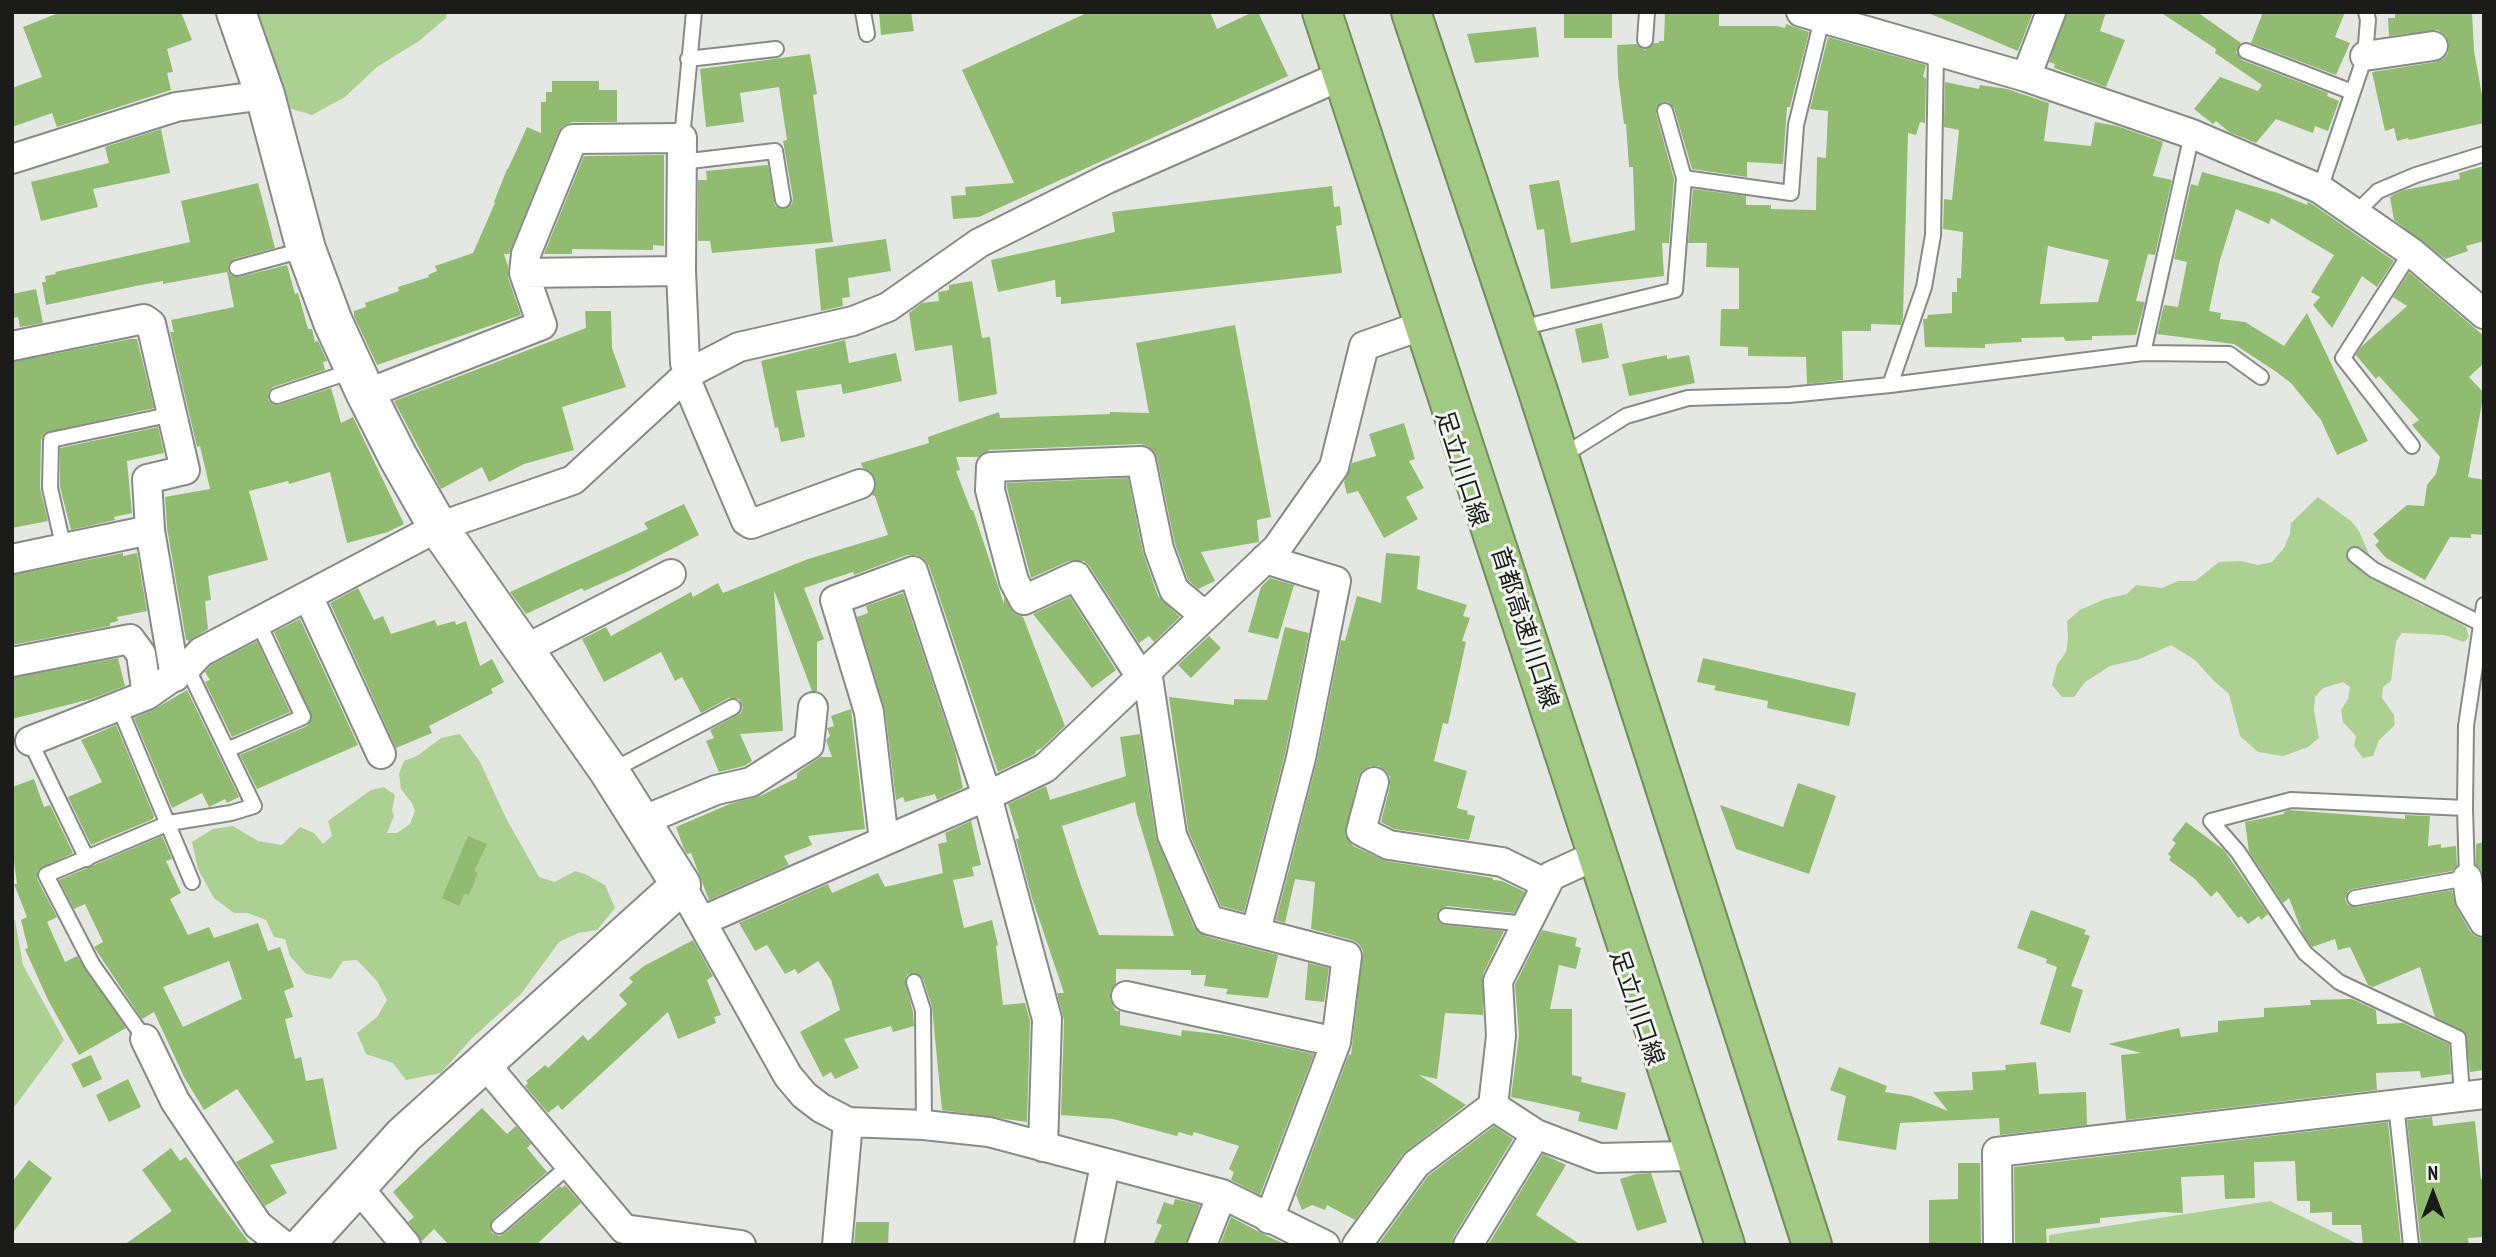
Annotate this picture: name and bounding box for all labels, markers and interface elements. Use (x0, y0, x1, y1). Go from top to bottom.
street label: 足立川口線 (1429, 407, 1493, 531)
street label: 首都高速川口線 (1484, 544, 1564, 712)
street label: 足立川口線 (1603, 947, 1669, 1069)
north arrow (2398, 1159, 2468, 1229)
text: N (2428, 1161, 2438, 1185)

